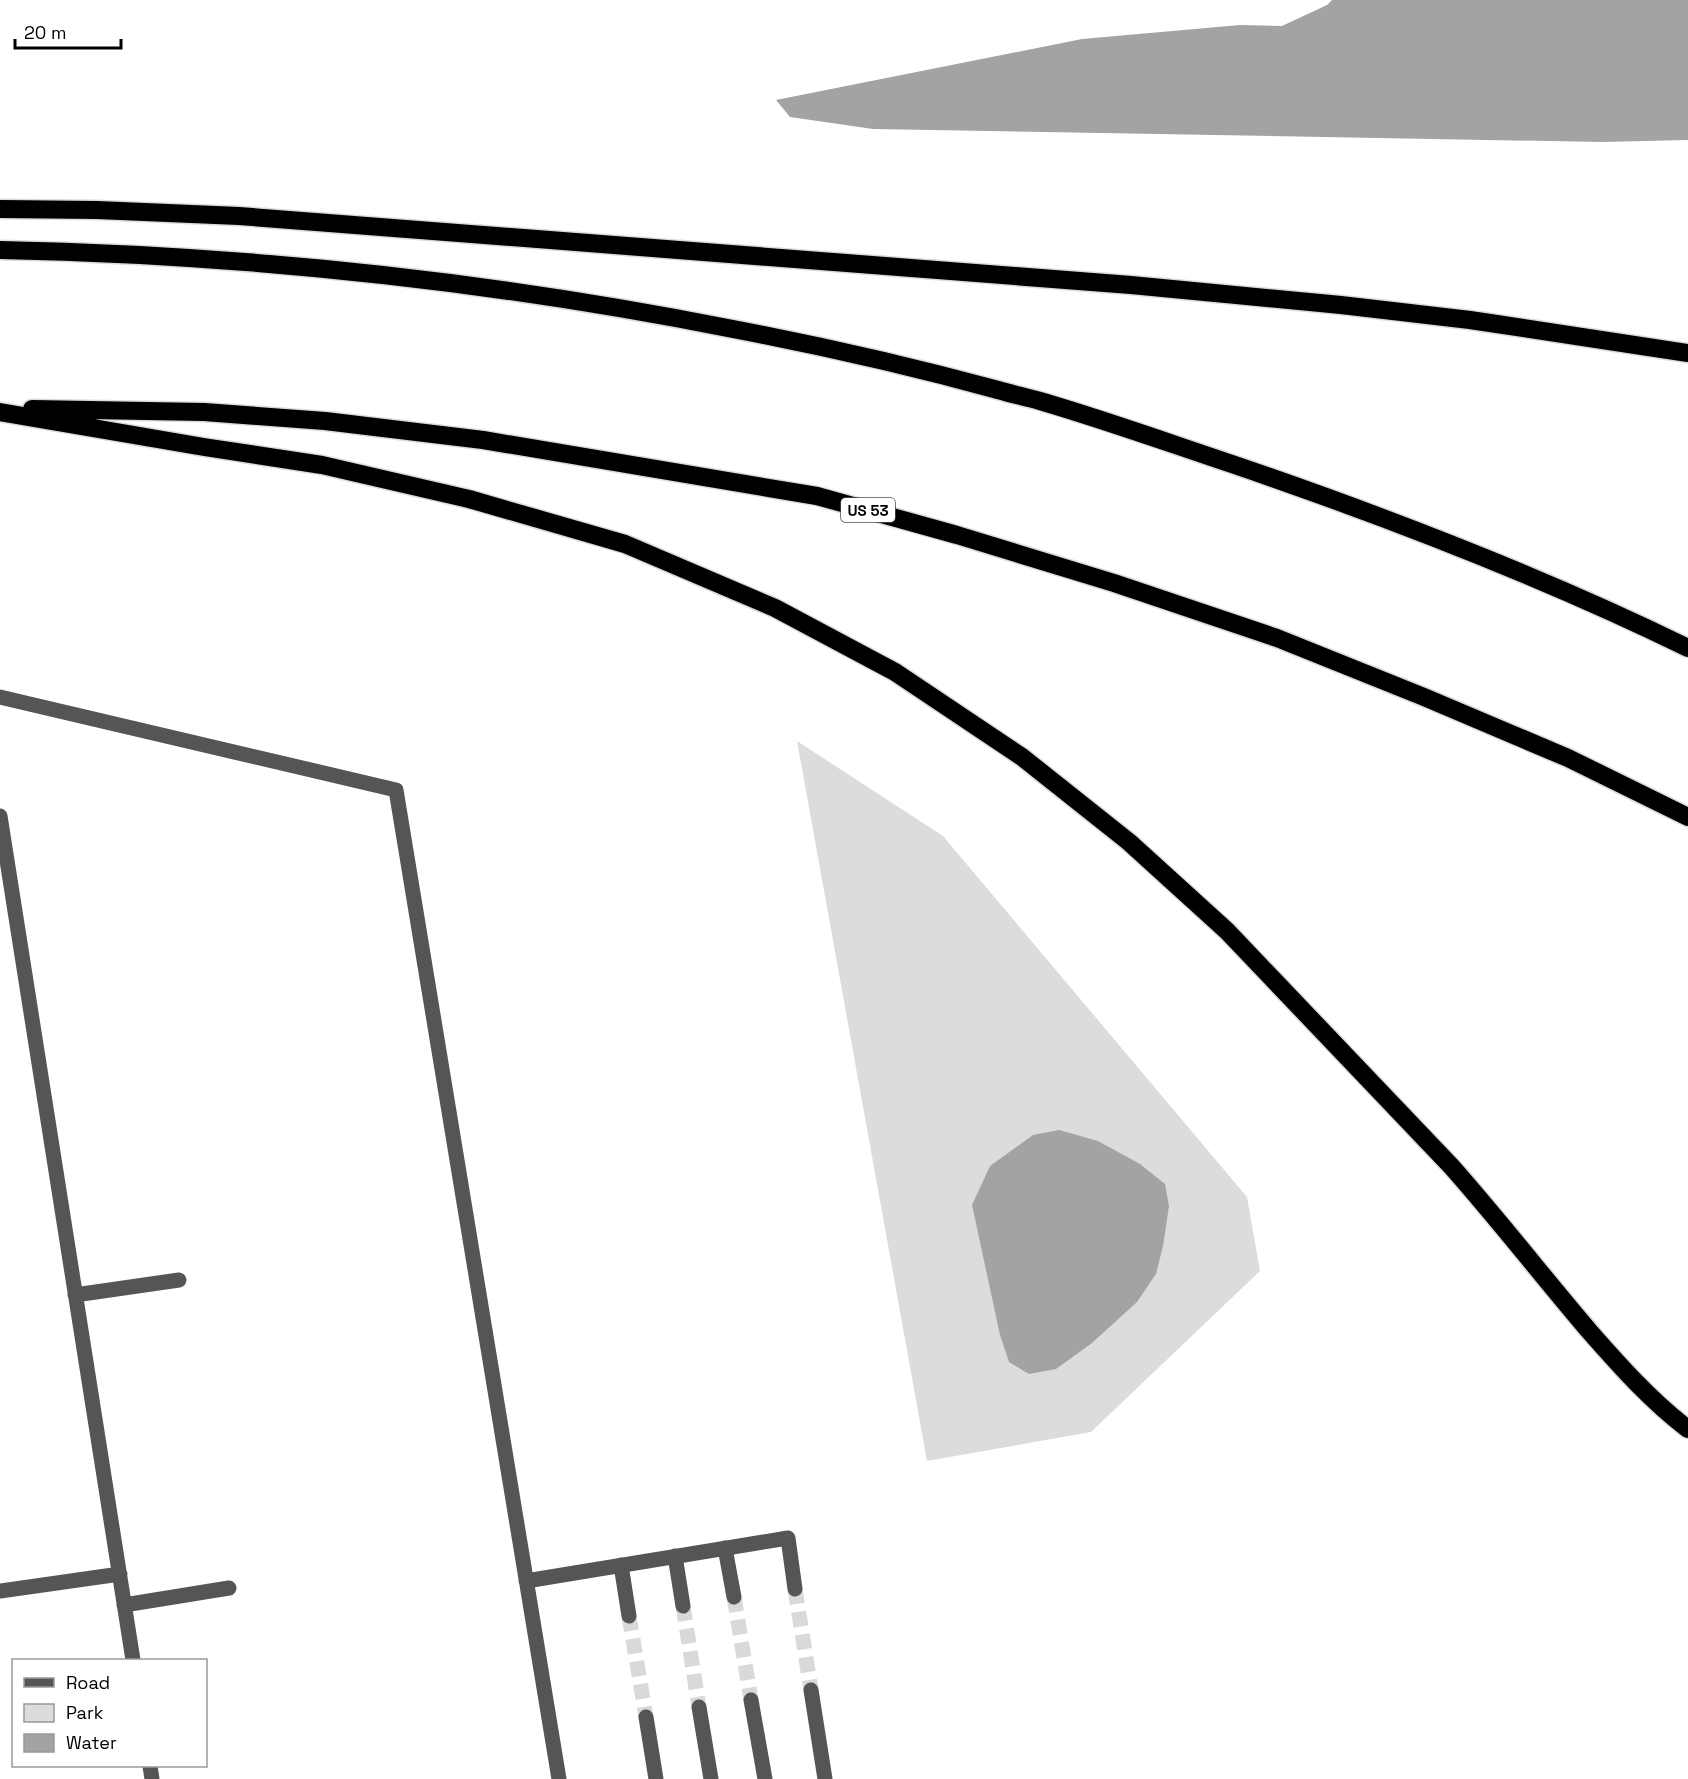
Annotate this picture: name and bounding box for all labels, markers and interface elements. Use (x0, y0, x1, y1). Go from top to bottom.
scale bar (15, 12, 122, 50)
text: 20 m (24, 21, 67, 44)
road number: US 53 (841, 498, 895, 522)
legend (12, 1659, 207, 1767)
text: Road (66, 1671, 110, 1694)
text: Park (66, 1701, 104, 1724)
text: Water (66, 1731, 117, 1754)

